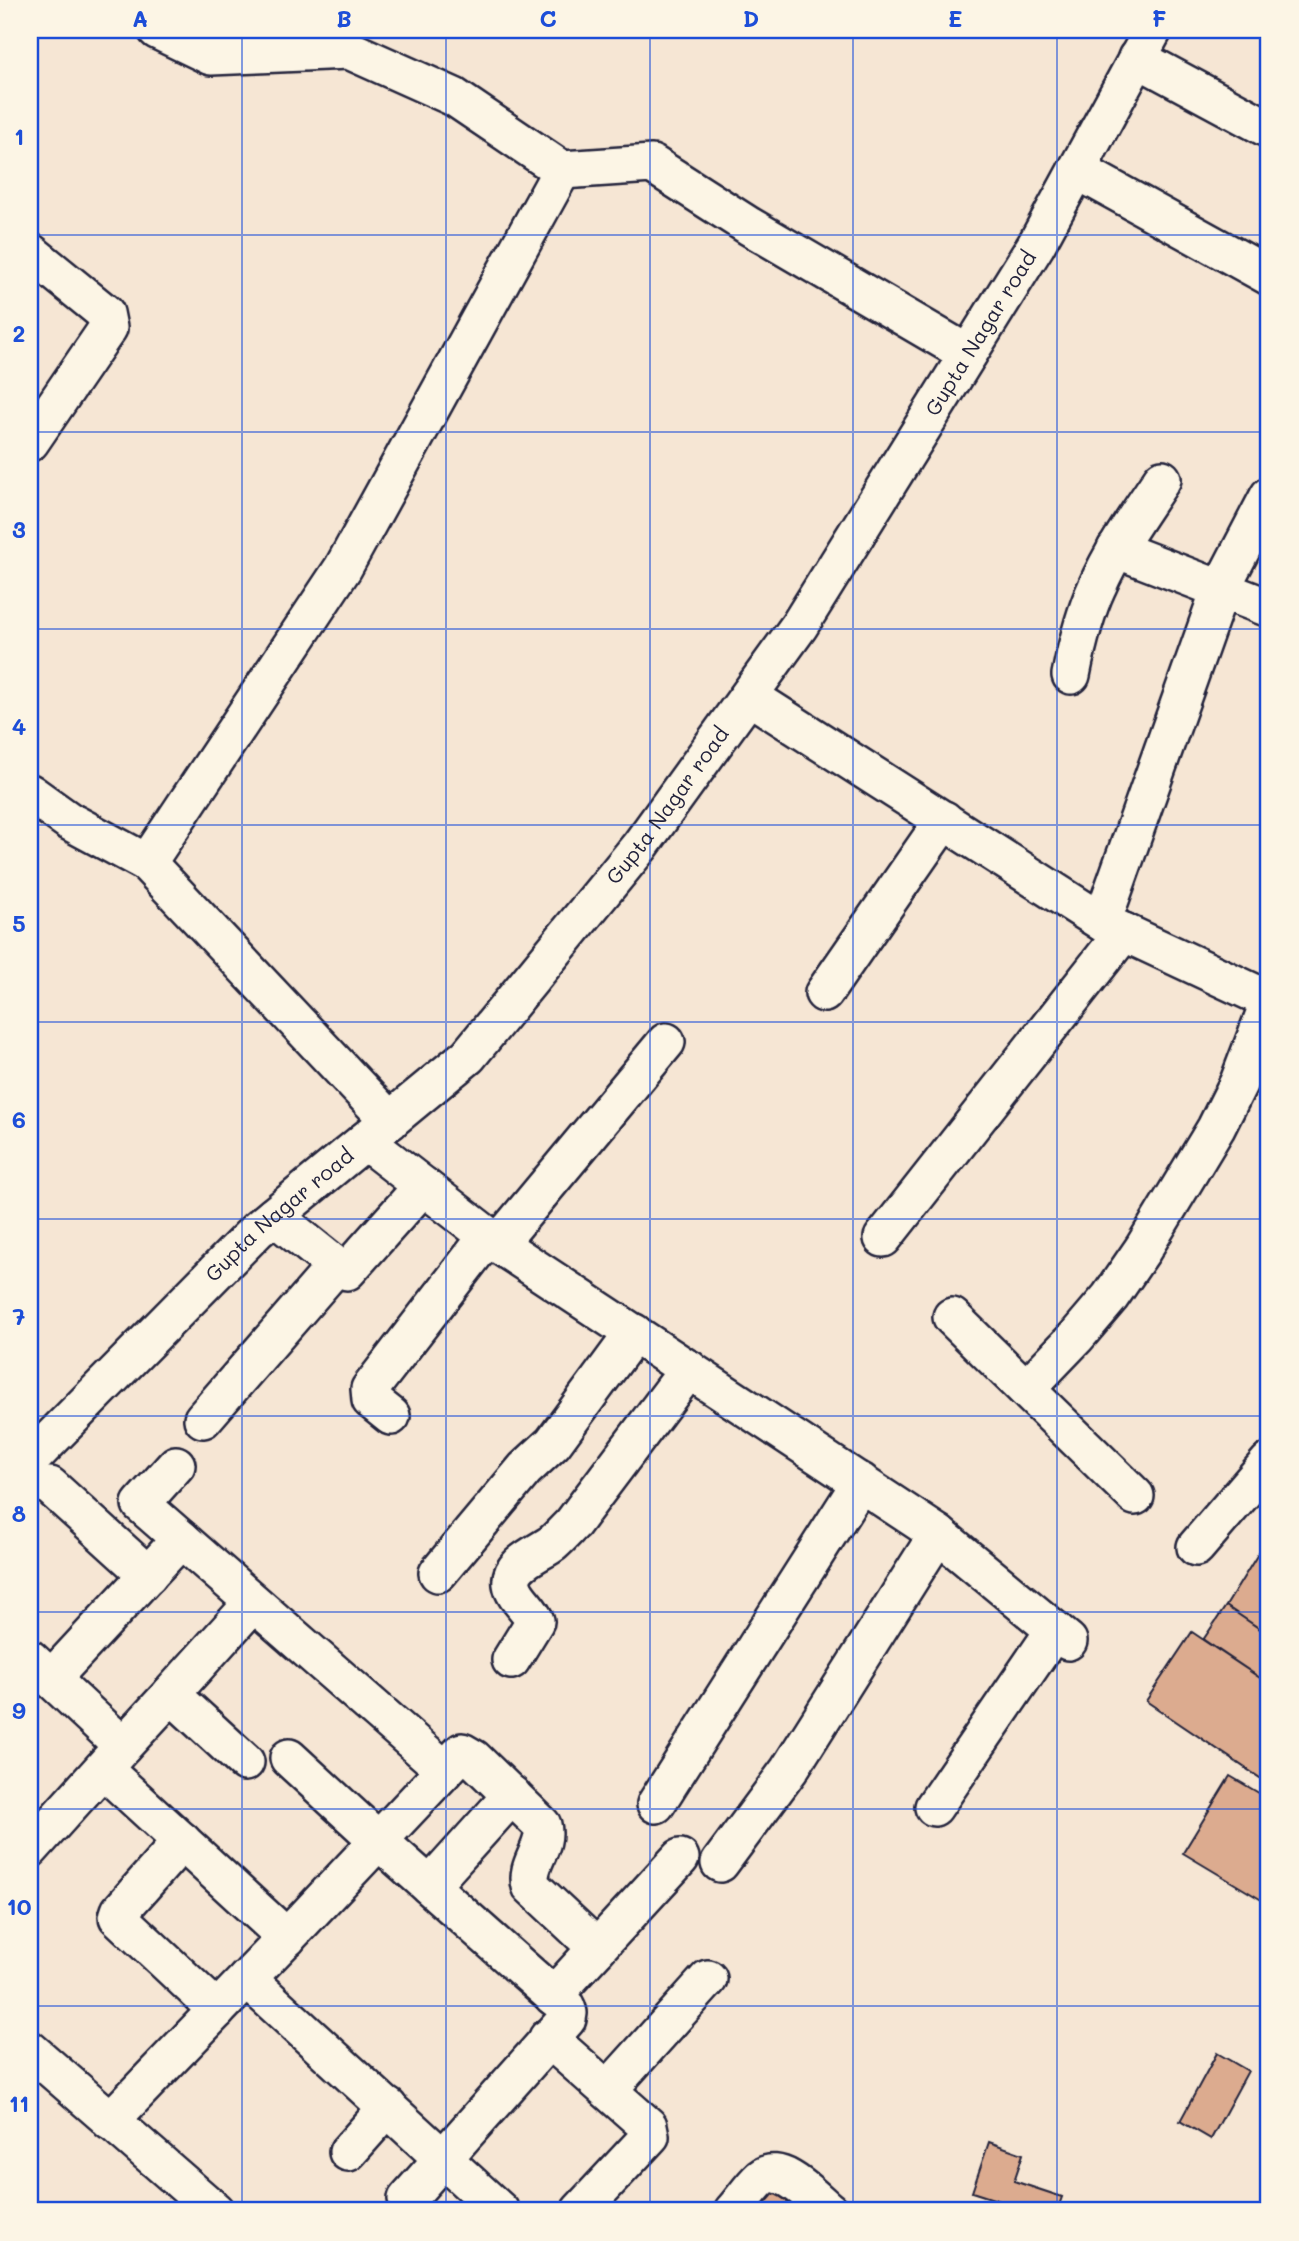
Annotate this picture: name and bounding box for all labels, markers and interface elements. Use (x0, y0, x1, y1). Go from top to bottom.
text: A (132, 3, 148, 33)
text: B (336, 3, 352, 33)
text: C (539, 3, 557, 33)
text: D (743, 3, 759, 33)
text: E (948, 3, 962, 33)
text: F (1152, 3, 1166, 33)
text: 1 (14, 121, 24, 151)
street label: Gupta Nagar road (918, 245, 1041, 420)
text: 2 (13, 318, 25, 348)
text: 3 (12, 514, 26, 544)
text: 4 (12, 711, 26, 741)
street label: Gupta Nagar road (599, 721, 734, 889)
text: 5 (12, 908, 26, 938)
text: 6 (12, 1104, 26, 1134)
street label: Gupta Nagar road (199, 1141, 359, 1287)
text: 7 (13, 1301, 26, 1331)
text: 8 (12, 1498, 26, 1528)
text: 9 (12, 1695, 26, 1725)
text: 10 (7, 1891, 32, 1921)
text: 11 (9, 2088, 29, 2118)

